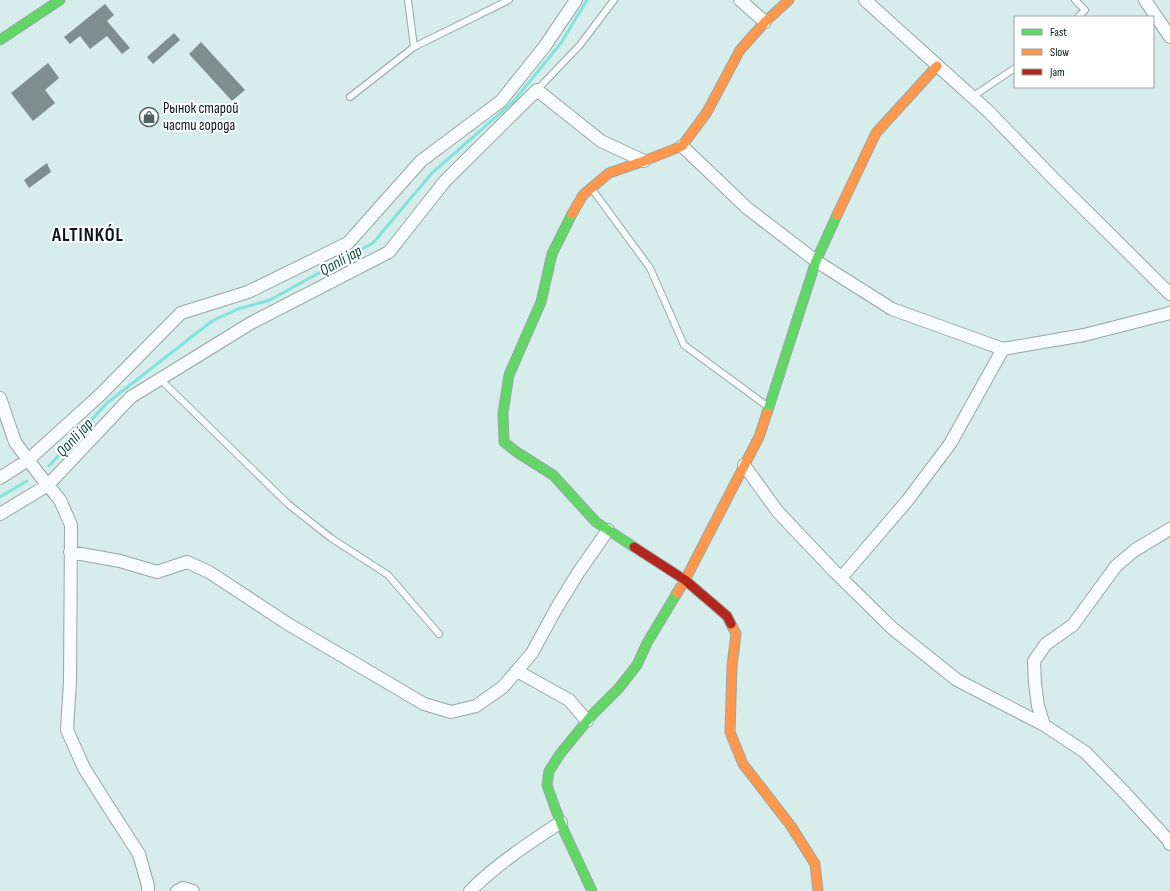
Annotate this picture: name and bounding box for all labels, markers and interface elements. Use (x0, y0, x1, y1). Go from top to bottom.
legend (1014, 16, 1154, 88)
text: Fast (1050, 25, 1067, 40)
text: Slow (1050, 45, 1069, 60)
text: Jam (1049, 65, 1065, 80)
place label: Рынок старой части города (163, 99, 238, 135)
shop icon: Рынок старой части города (138, 106, 160, 128)
district label: ALTINKÓL (51, 224, 124, 247)
water label: Qanli jap (317, 241, 366, 280)
water label: Qanli jap (53, 415, 98, 461)

